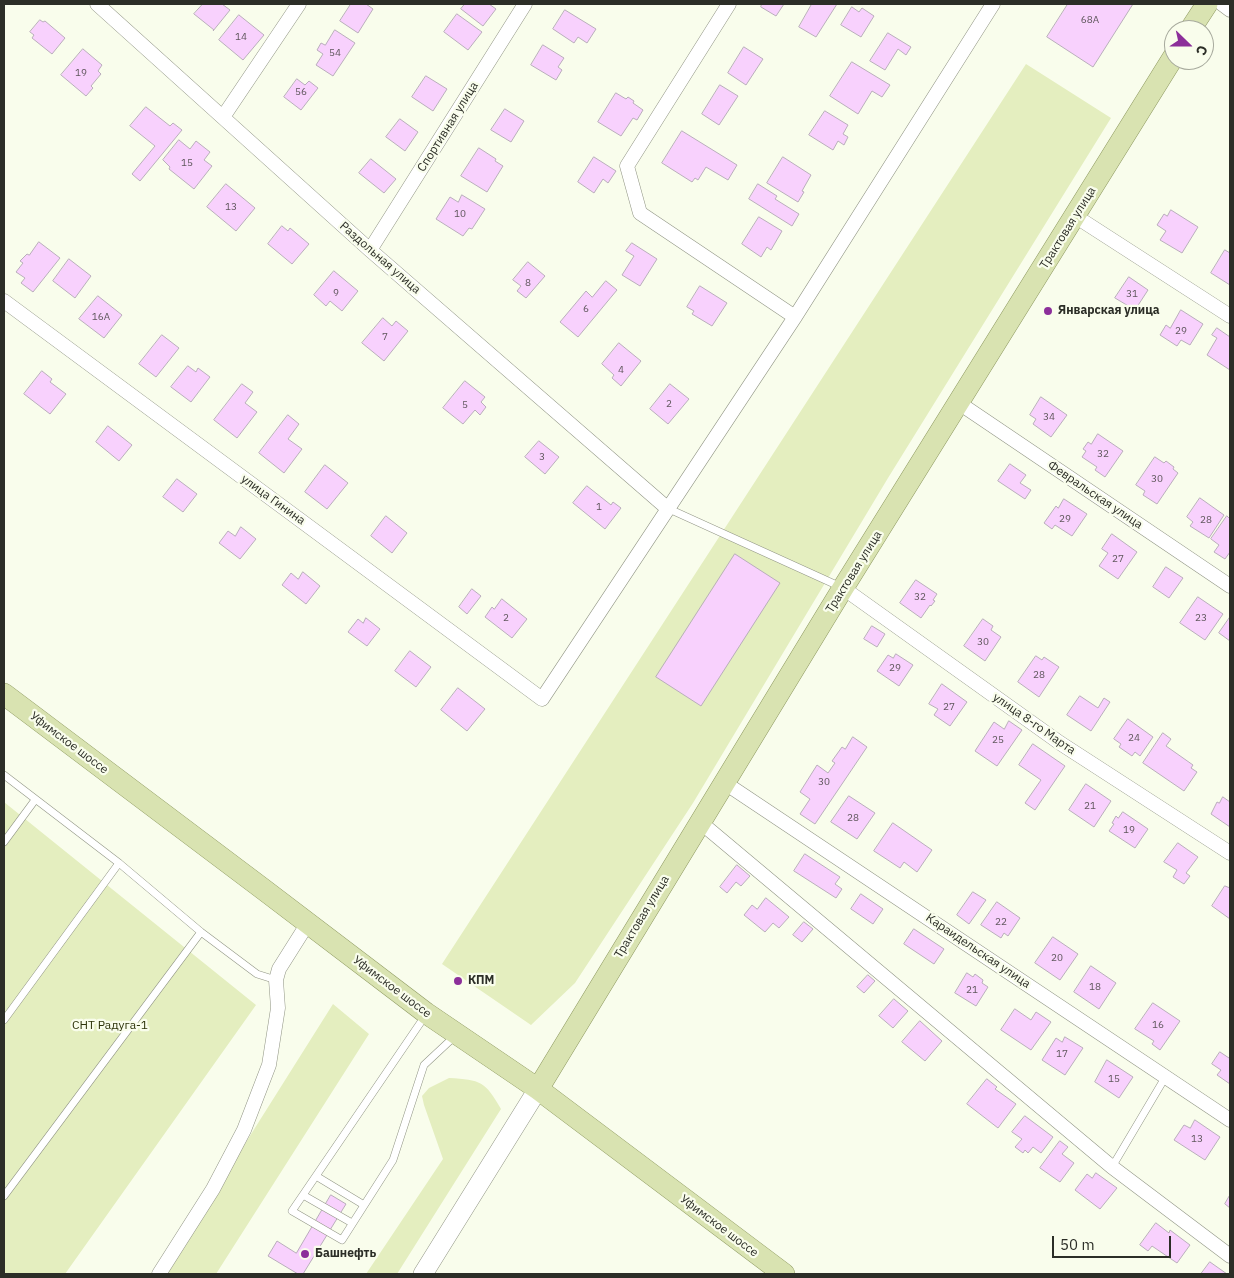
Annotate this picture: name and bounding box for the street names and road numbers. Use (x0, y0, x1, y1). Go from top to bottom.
street label: Спортивная улица (415, 79, 481, 175)
street label: Трактовая улица (1037, 184, 1099, 272)
street label: Раздольная улица (337, 219, 423, 297)
street label: Февральская улица (1045, 458, 1145, 532)
street label: улица Гинина (238, 472, 308, 528)
street label: Трактовая улица (823, 528, 885, 616)
street label: улица 8-го Марта (990, 690, 1078, 758)
street label: Уфимское шоссе (27, 709, 111, 777)
street label: Трактовая улица (612, 873, 672, 961)
street label: Караидельская улица (923, 911, 1033, 991)
street label: Уфимское шоссе (350, 953, 434, 1021)
street label: Уфимское шоссе (677, 1192, 761, 1260)

